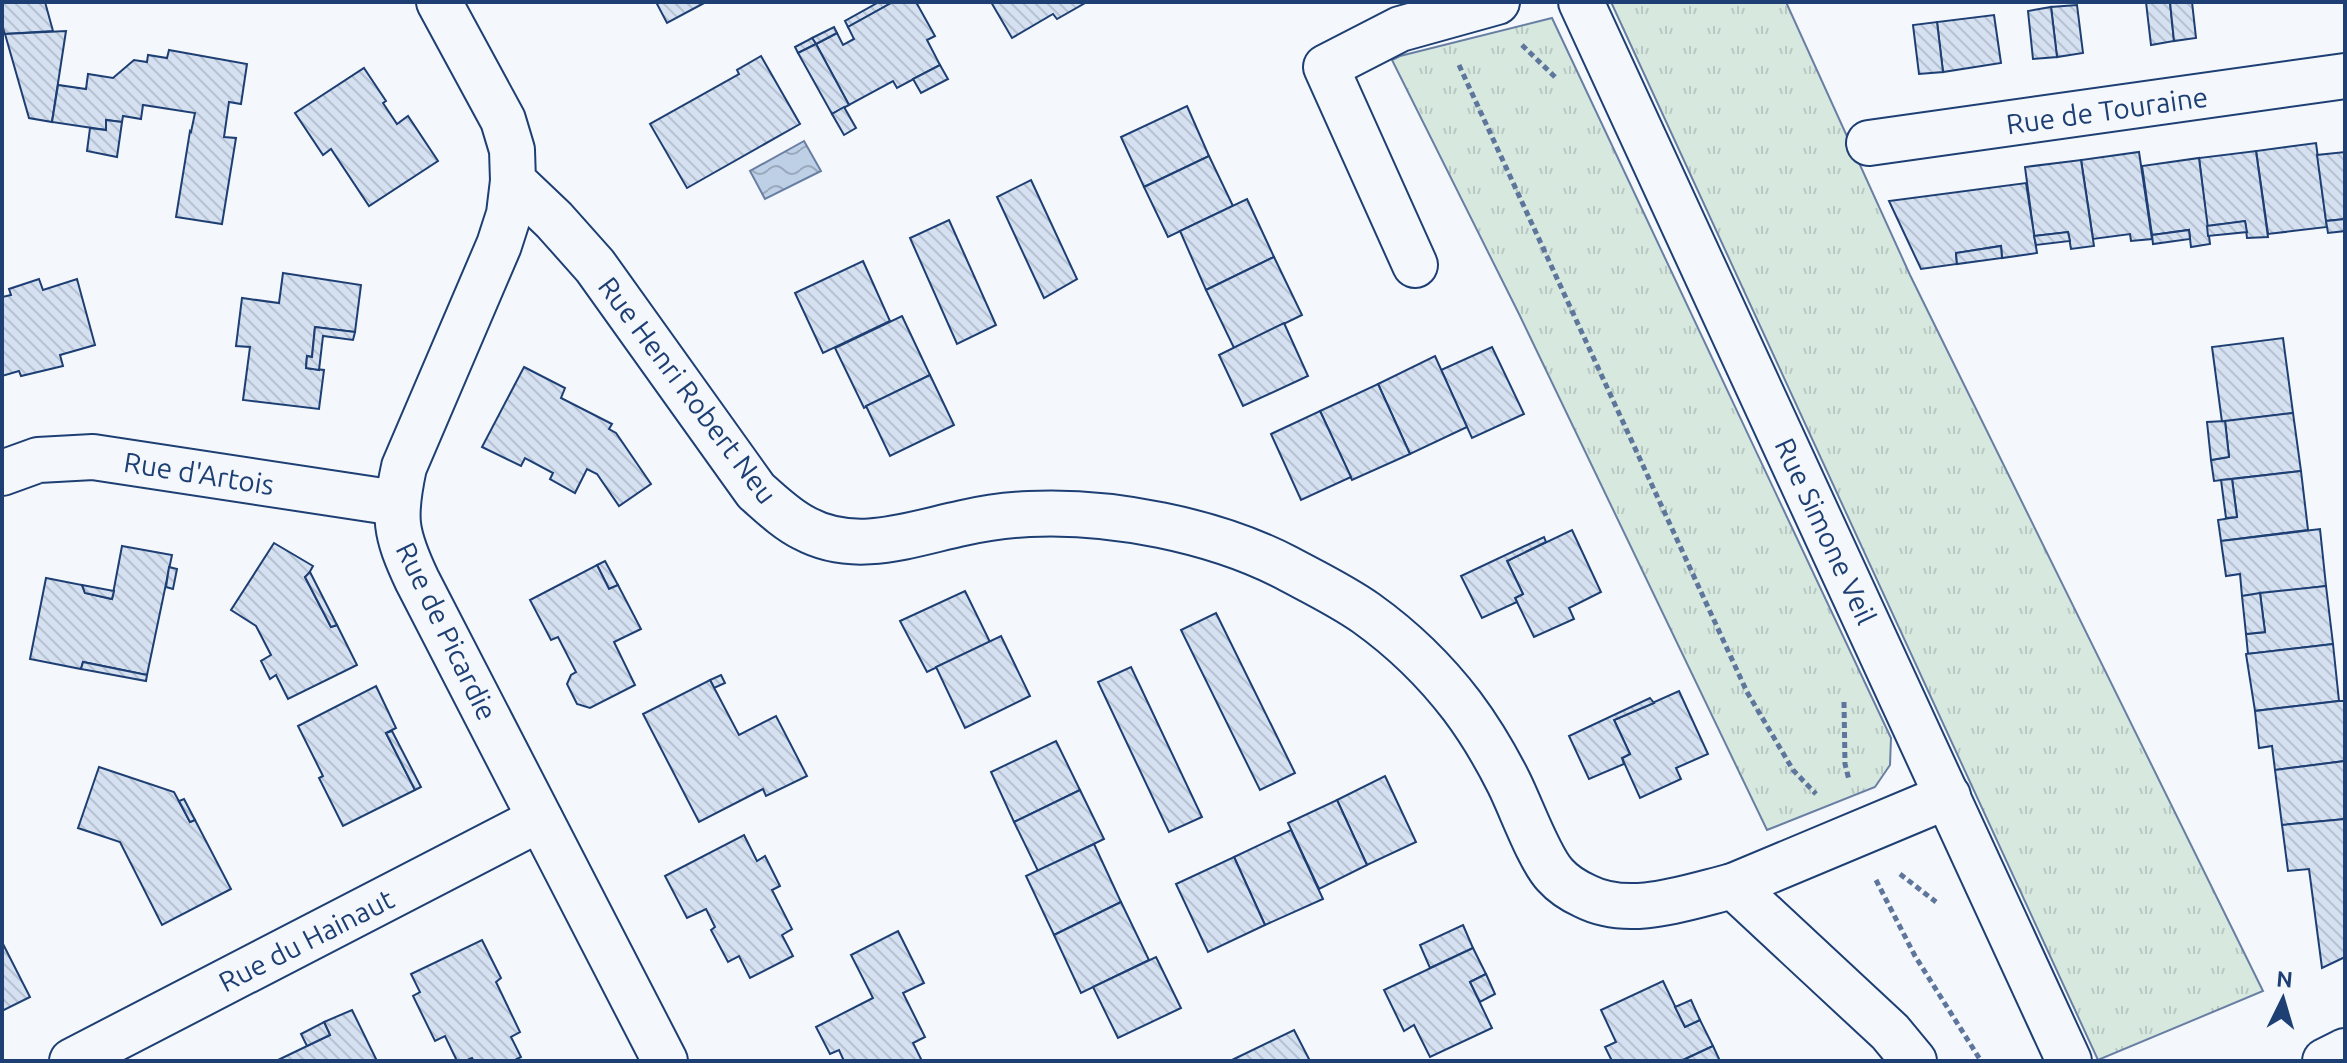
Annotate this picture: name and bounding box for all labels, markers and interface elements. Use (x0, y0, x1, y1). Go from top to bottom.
street label: Rue de Touraine (2004, 80, 2210, 140)
street label: Rue Henri Robert Neu (593, 271, 783, 509)
street label: Rue Simone Veil (1769, 433, 1883, 629)
street label: Rue d'Artois (122, 446, 276, 500)
street label: Rue de Picardie (391, 537, 503, 725)
street label: Rue du Hainaut (213, 883, 399, 997)
north arrow (2243, 959, 2323, 1039)
text: N (2276, 965, 2294, 992)

